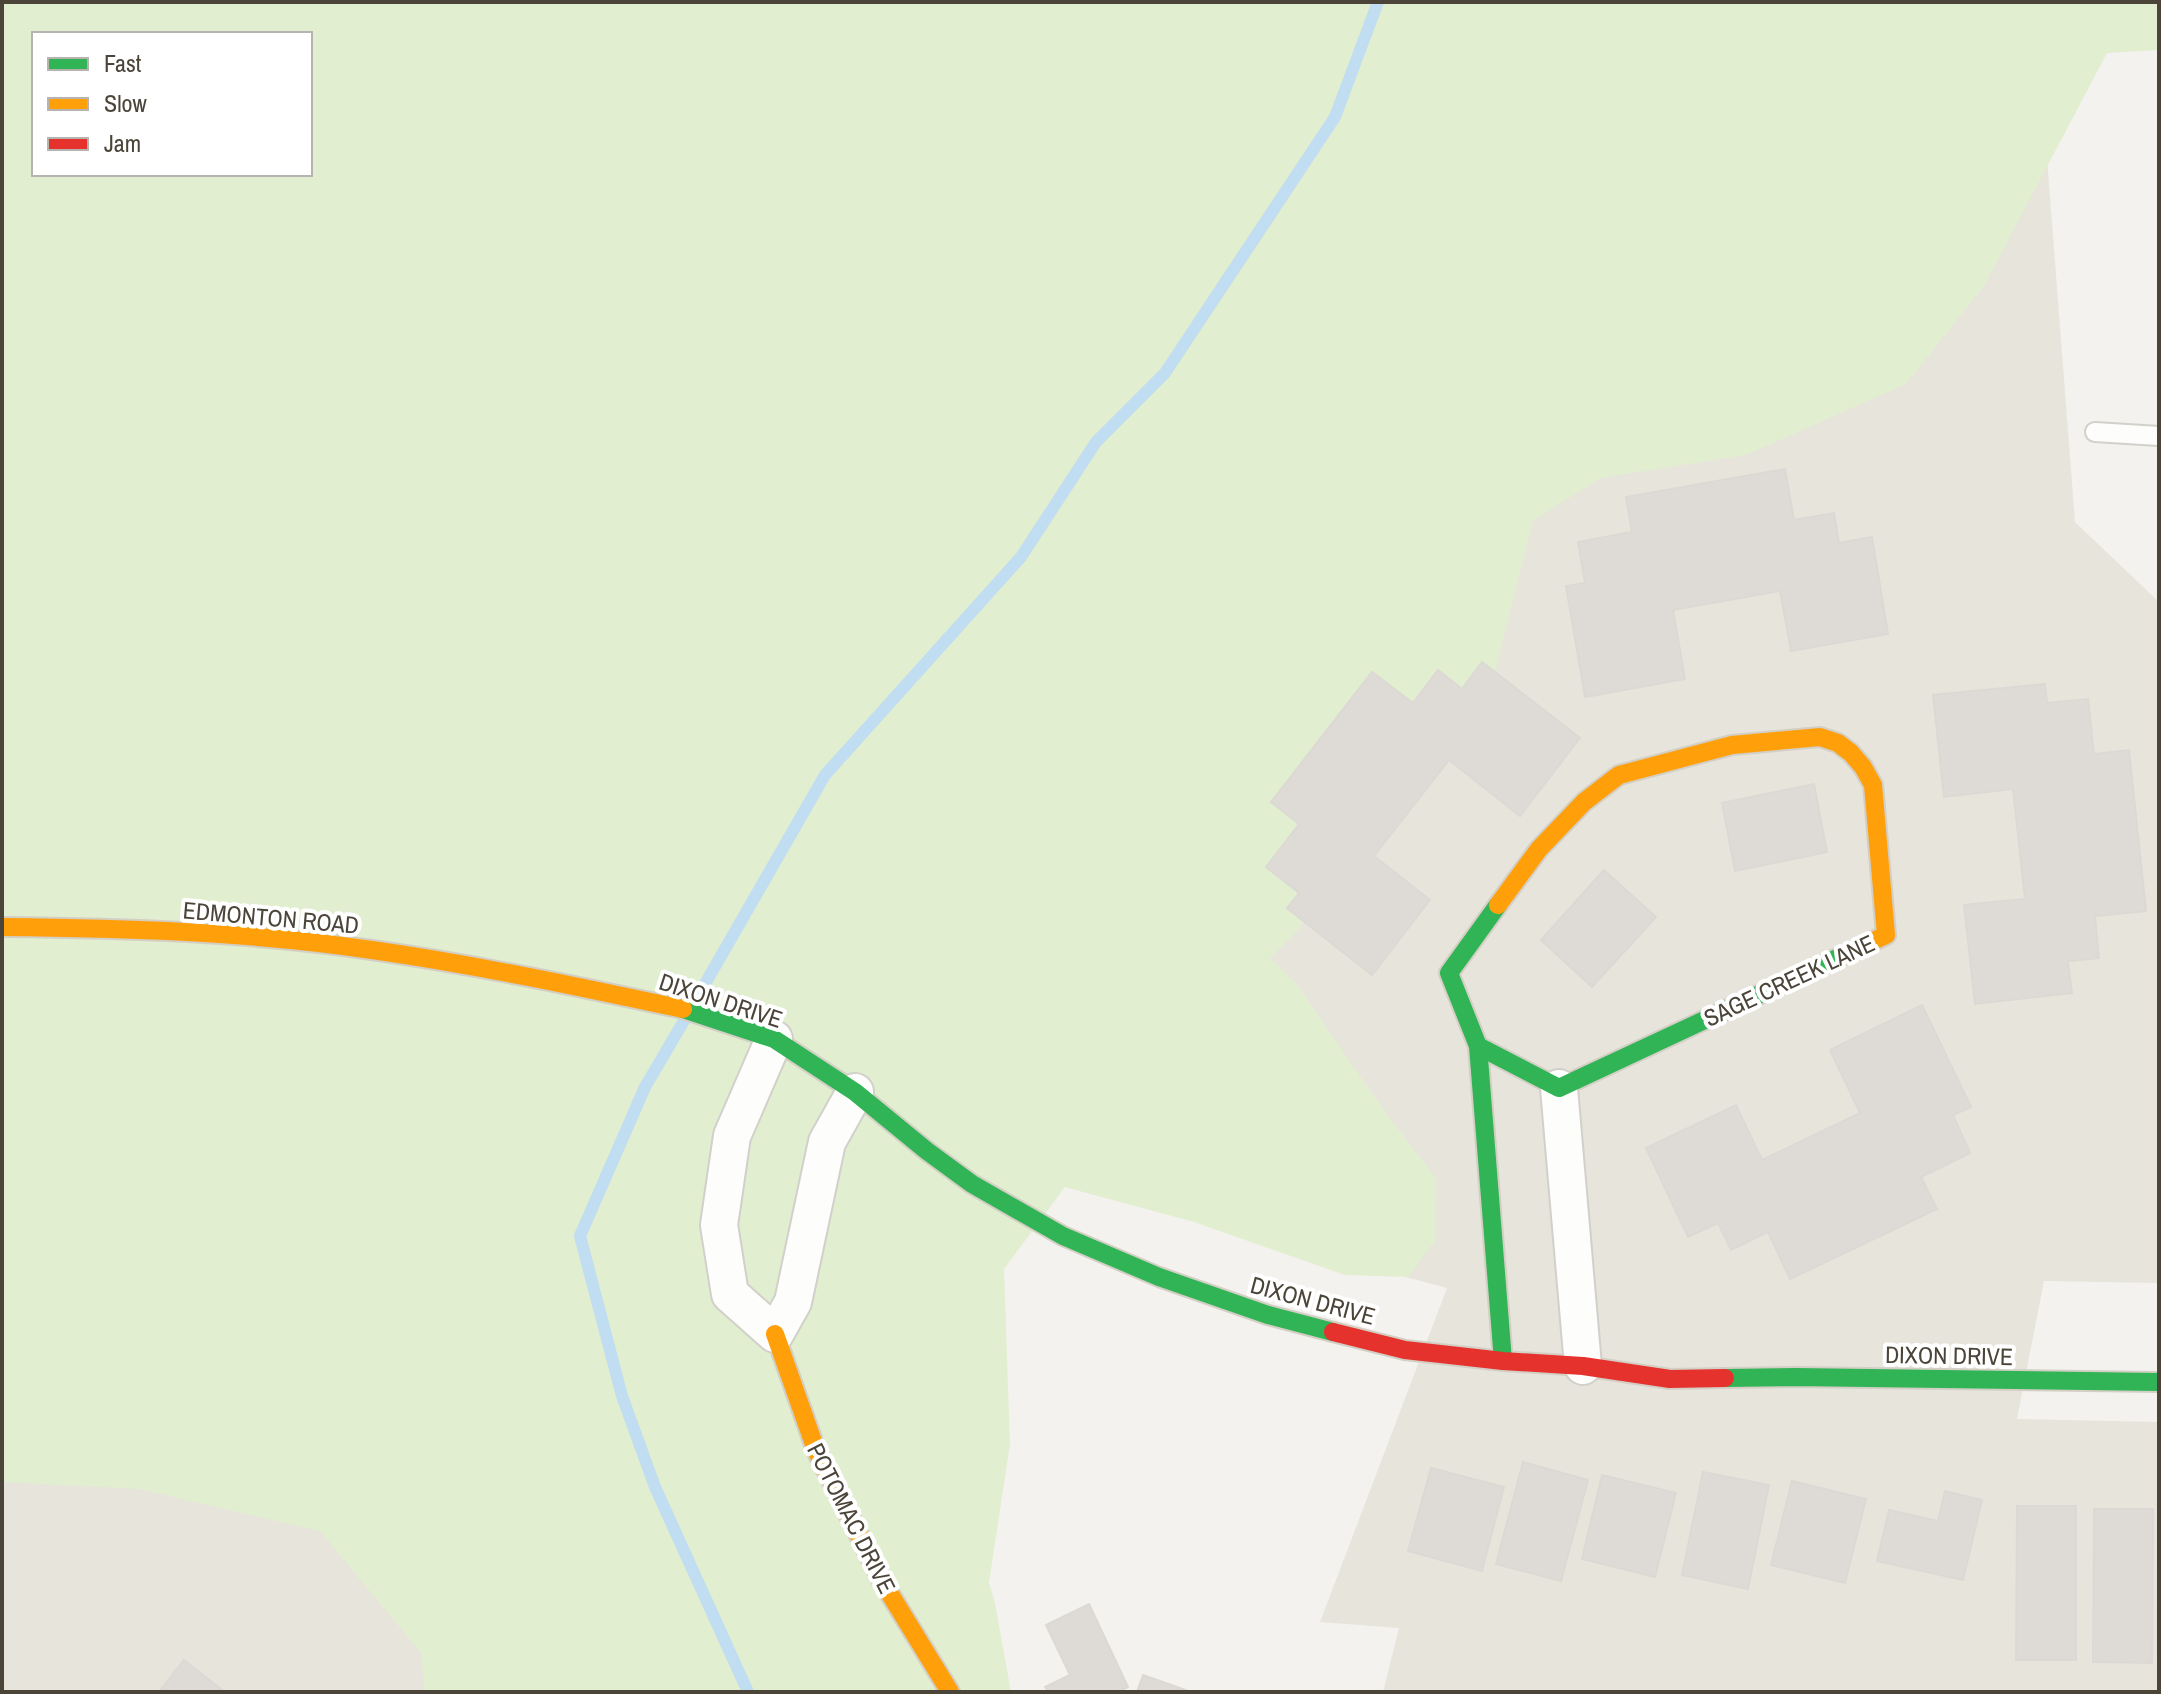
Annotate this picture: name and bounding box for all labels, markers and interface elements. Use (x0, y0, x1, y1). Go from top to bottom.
legend (32, 32, 312, 176)
text: Fast (104, 47, 142, 79)
text: Slow (104, 87, 147, 119)
text: Jam (104, 127, 141, 159)
street label: EDMONTON ROAD (182, 893, 360, 941)
street label: SAGE CREEK LANE (1698, 926, 1880, 1034)
street label: DIXON DRIVE (655, 965, 787, 1035)
street label: DIXON DRIVE (1247, 1268, 1379, 1332)
street label: DIXON DRIVE (1885, 1338, 2013, 1372)
street label: POTOMAC DRIVE (800, 1437, 904, 1599)

